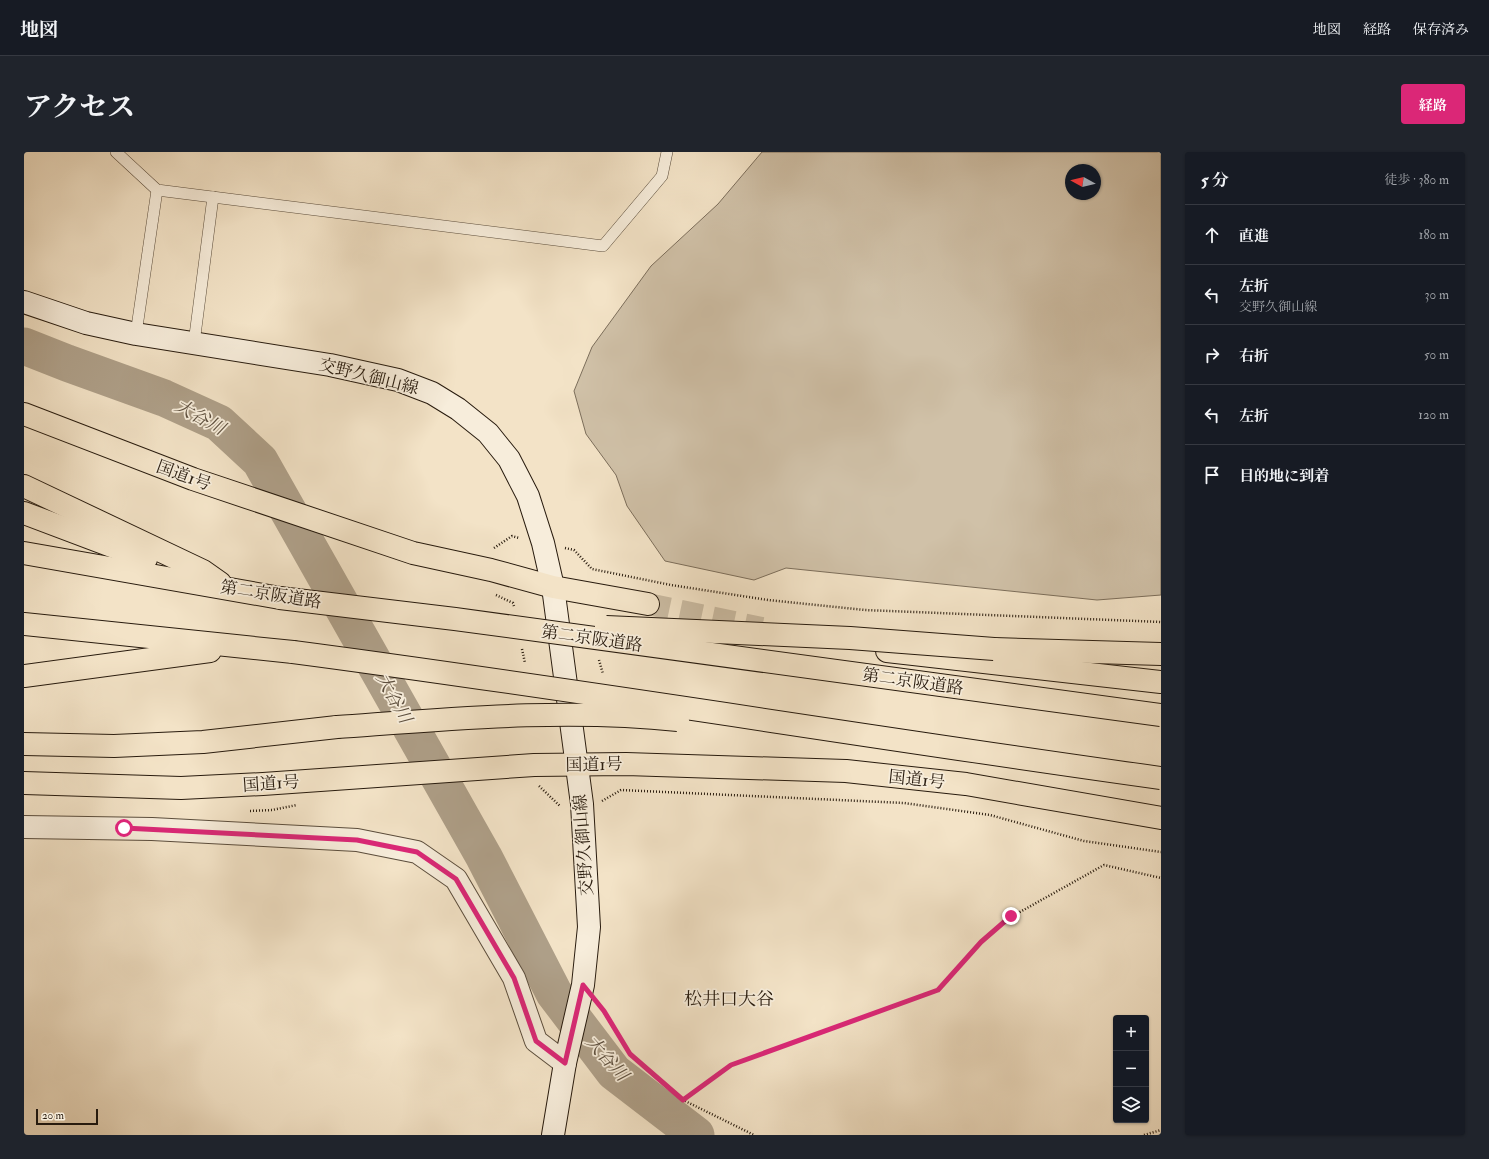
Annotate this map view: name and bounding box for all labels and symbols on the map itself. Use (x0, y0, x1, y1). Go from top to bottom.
north arrow (1065, 164, 1101, 200)
street label: 交野久御山線 (317, 354, 421, 399)
water label: 大谷川 (171, 394, 231, 442)
street label: 国道1号 (153, 456, 214, 495)
street label: 第二京阪道路 (219, 576, 323, 613)
street label: 第二京阪道路 (540, 621, 644, 656)
street label: 第二京阪道路 (861, 664, 965, 699)
water label: 大谷川 (370, 669, 418, 729)
street label: 国道1号 (565, 754, 623, 775)
street label: 国道1号 (887, 766, 946, 793)
street label: 国道1号 (242, 771, 300, 796)
street label: 交野久御山線 (569, 793, 598, 897)
route start (115, 819, 133, 837)
route end (1002, 907, 1020, 925)
district label: 松井口大谷 (684, 988, 774, 1011)
water label: 大谷川 (580, 1031, 635, 1088)
scale bar (36, 1107, 98, 1126)

